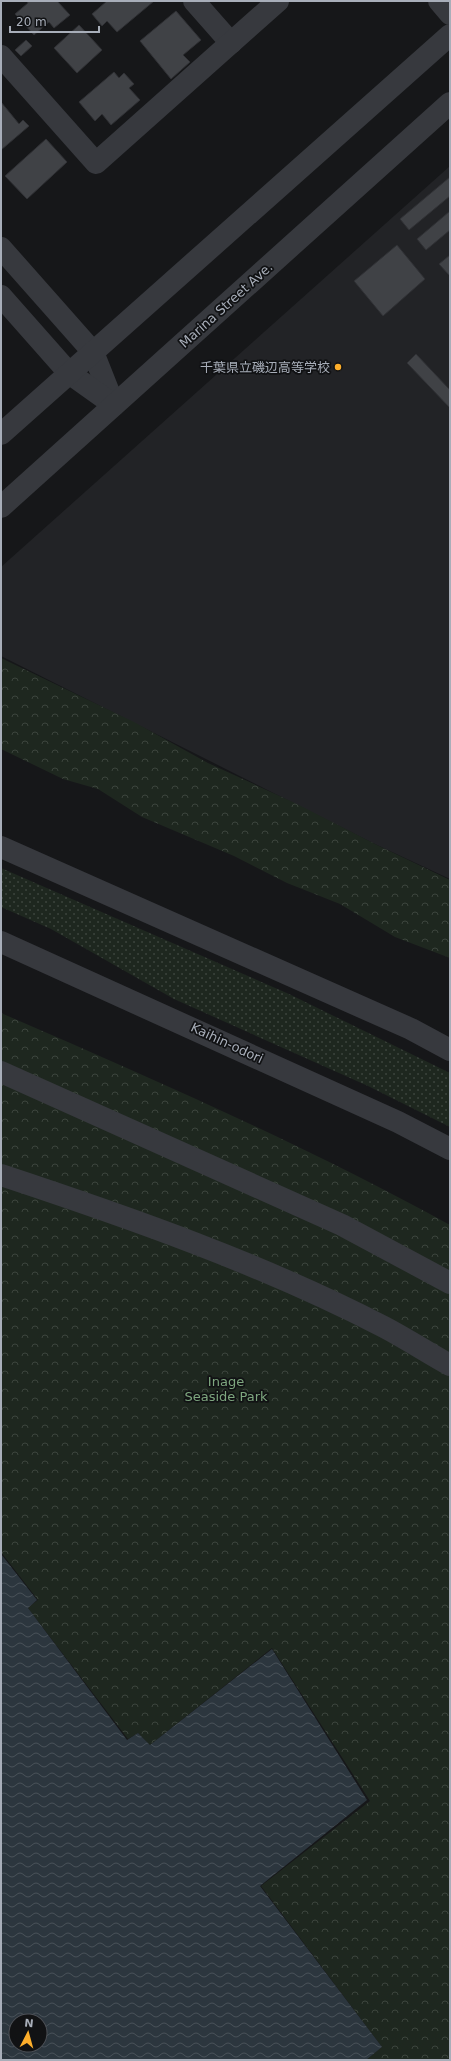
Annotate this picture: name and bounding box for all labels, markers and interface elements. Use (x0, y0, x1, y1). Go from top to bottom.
scale bar (10, 8, 99, 34)
text: 20 m (16, 15, 47, 29)
street label: Marina Street Ave. (176, 259, 276, 351)
place label: 千葉県立磯辺高等学校 (200, 360, 330, 375)
marker: 千葉県立磯辺高等学校 (333, 362, 343, 372)
street label: Kaihin-odori (188, 1020, 266, 1066)
park label: Inage Seaside Park (184, 1374, 268, 1404)
north arrow (8, 2013, 48, 2053)
text: N (24, 2017, 34, 2030)

